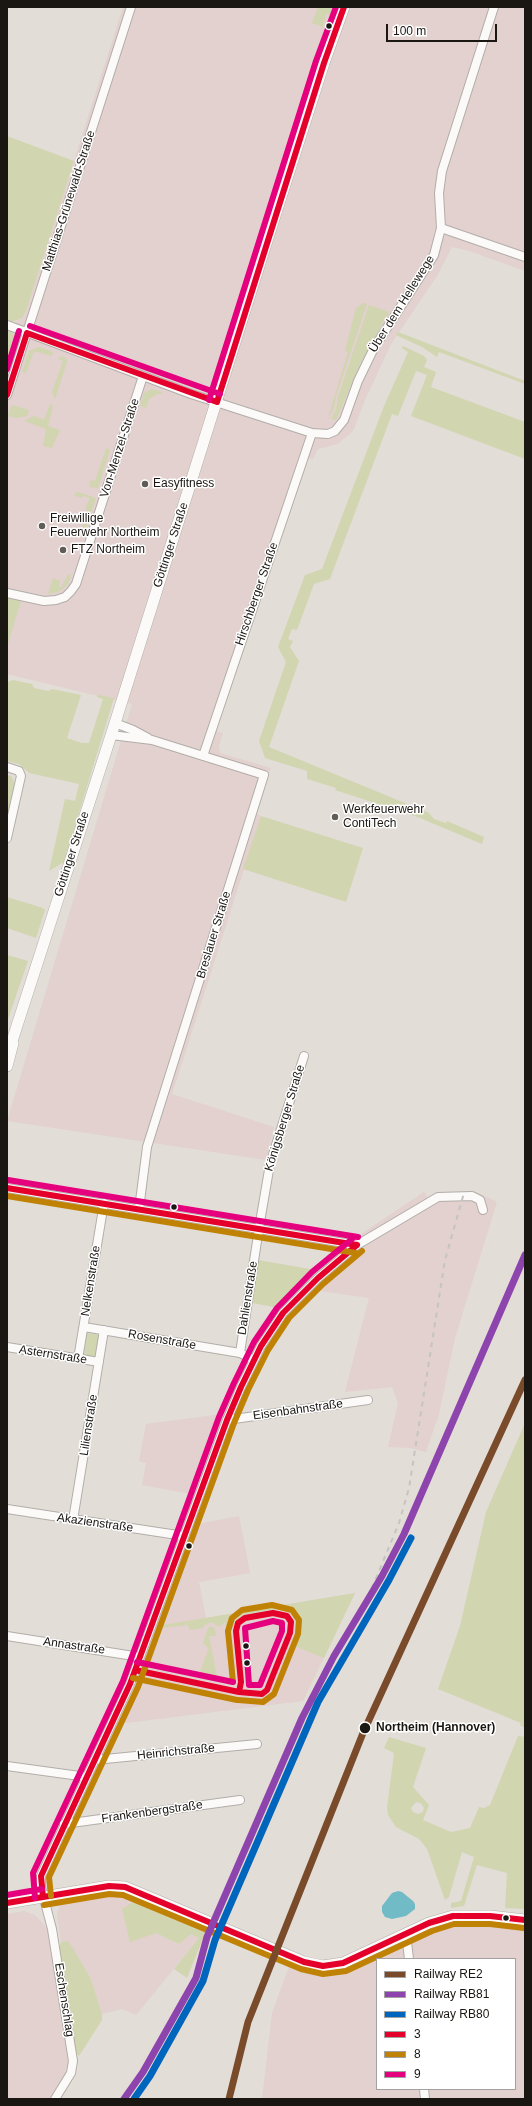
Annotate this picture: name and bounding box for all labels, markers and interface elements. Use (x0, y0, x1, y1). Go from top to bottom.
scale bar (388, 16, 499, 42)
unlabelled marker (324, 21, 334, 31)
text: 100 m (393, 24, 426, 38)
street label: Matthias-Grünewald-Straße (39, 129, 99, 273)
street label: Über dem Hellewege (366, 253, 438, 355)
street label: Von-Menzel-Straße (97, 397, 143, 499)
place label: Easyfitness (153, 477, 214, 491)
marker: Easyfitness (140, 479, 150, 489)
street label: Göttinger Straße (150, 501, 192, 589)
place label: Freiwillige Feuerwehr Northeim (50, 512, 159, 540)
marker: Freiwillige Feuerwehr Northeim (37, 521, 47, 531)
street label: Hirschberger Straße (233, 541, 281, 647)
place label: FTZ Northeim (71, 543, 145, 557)
marker: FTZ Northeim (58, 545, 68, 555)
place label: Werkfeuerwehr ContiTech (343, 803, 424, 831)
street label: Göttinger Straße (51, 810, 93, 898)
marker: Werkfeuerwehr ContiTech (330, 812, 340, 822)
street label: Breslauer Straße (194, 890, 234, 980)
street label: Königsberger Straße (262, 1063, 308, 1173)
unlabelled marker (169, 1202, 179, 1212)
street label: Nelkenstraße (78, 1245, 104, 1317)
street label: Dahlienstraße (235, 1260, 261, 1336)
street label: Rosenstraße (127, 1327, 197, 1353)
street label: Asternstraße (18, 1343, 88, 1367)
street label: Lilienstraße (77, 1393, 101, 1457)
street label: Eisenbahnstraße (252, 1397, 344, 1423)
street label: Akazienstraße (56, 1511, 134, 1535)
unlabelled marker (184, 1541, 194, 1551)
street label: Annastraße (42, 1635, 106, 1657)
unlabelled marker (241, 1641, 251, 1651)
unlabelled marker (242, 1658, 252, 1668)
marker: Northeim (Hannover) (358, 1721, 372, 1735)
place label: Northeim (Hannover) (376, 1721, 495, 1735)
street label: Heinrichstraße (136, 1741, 216, 1763)
street label: Frankenbergstraße (100, 1798, 204, 1826)
unlabelled marker (501, 1913, 511, 1923)
legend (376, 1958, 516, 2090)
street label: Eschenschlag (51, 1962, 77, 2038)
text: Railway RE2 (414, 1967, 483, 1981)
text: Railway RB81 (414, 1987, 489, 2001)
text: Railway RB80 (414, 2007, 489, 2021)
text: 3 (414, 2027, 421, 2041)
text: 8 (414, 2047, 421, 2061)
text: 9 (414, 2067, 421, 2081)

